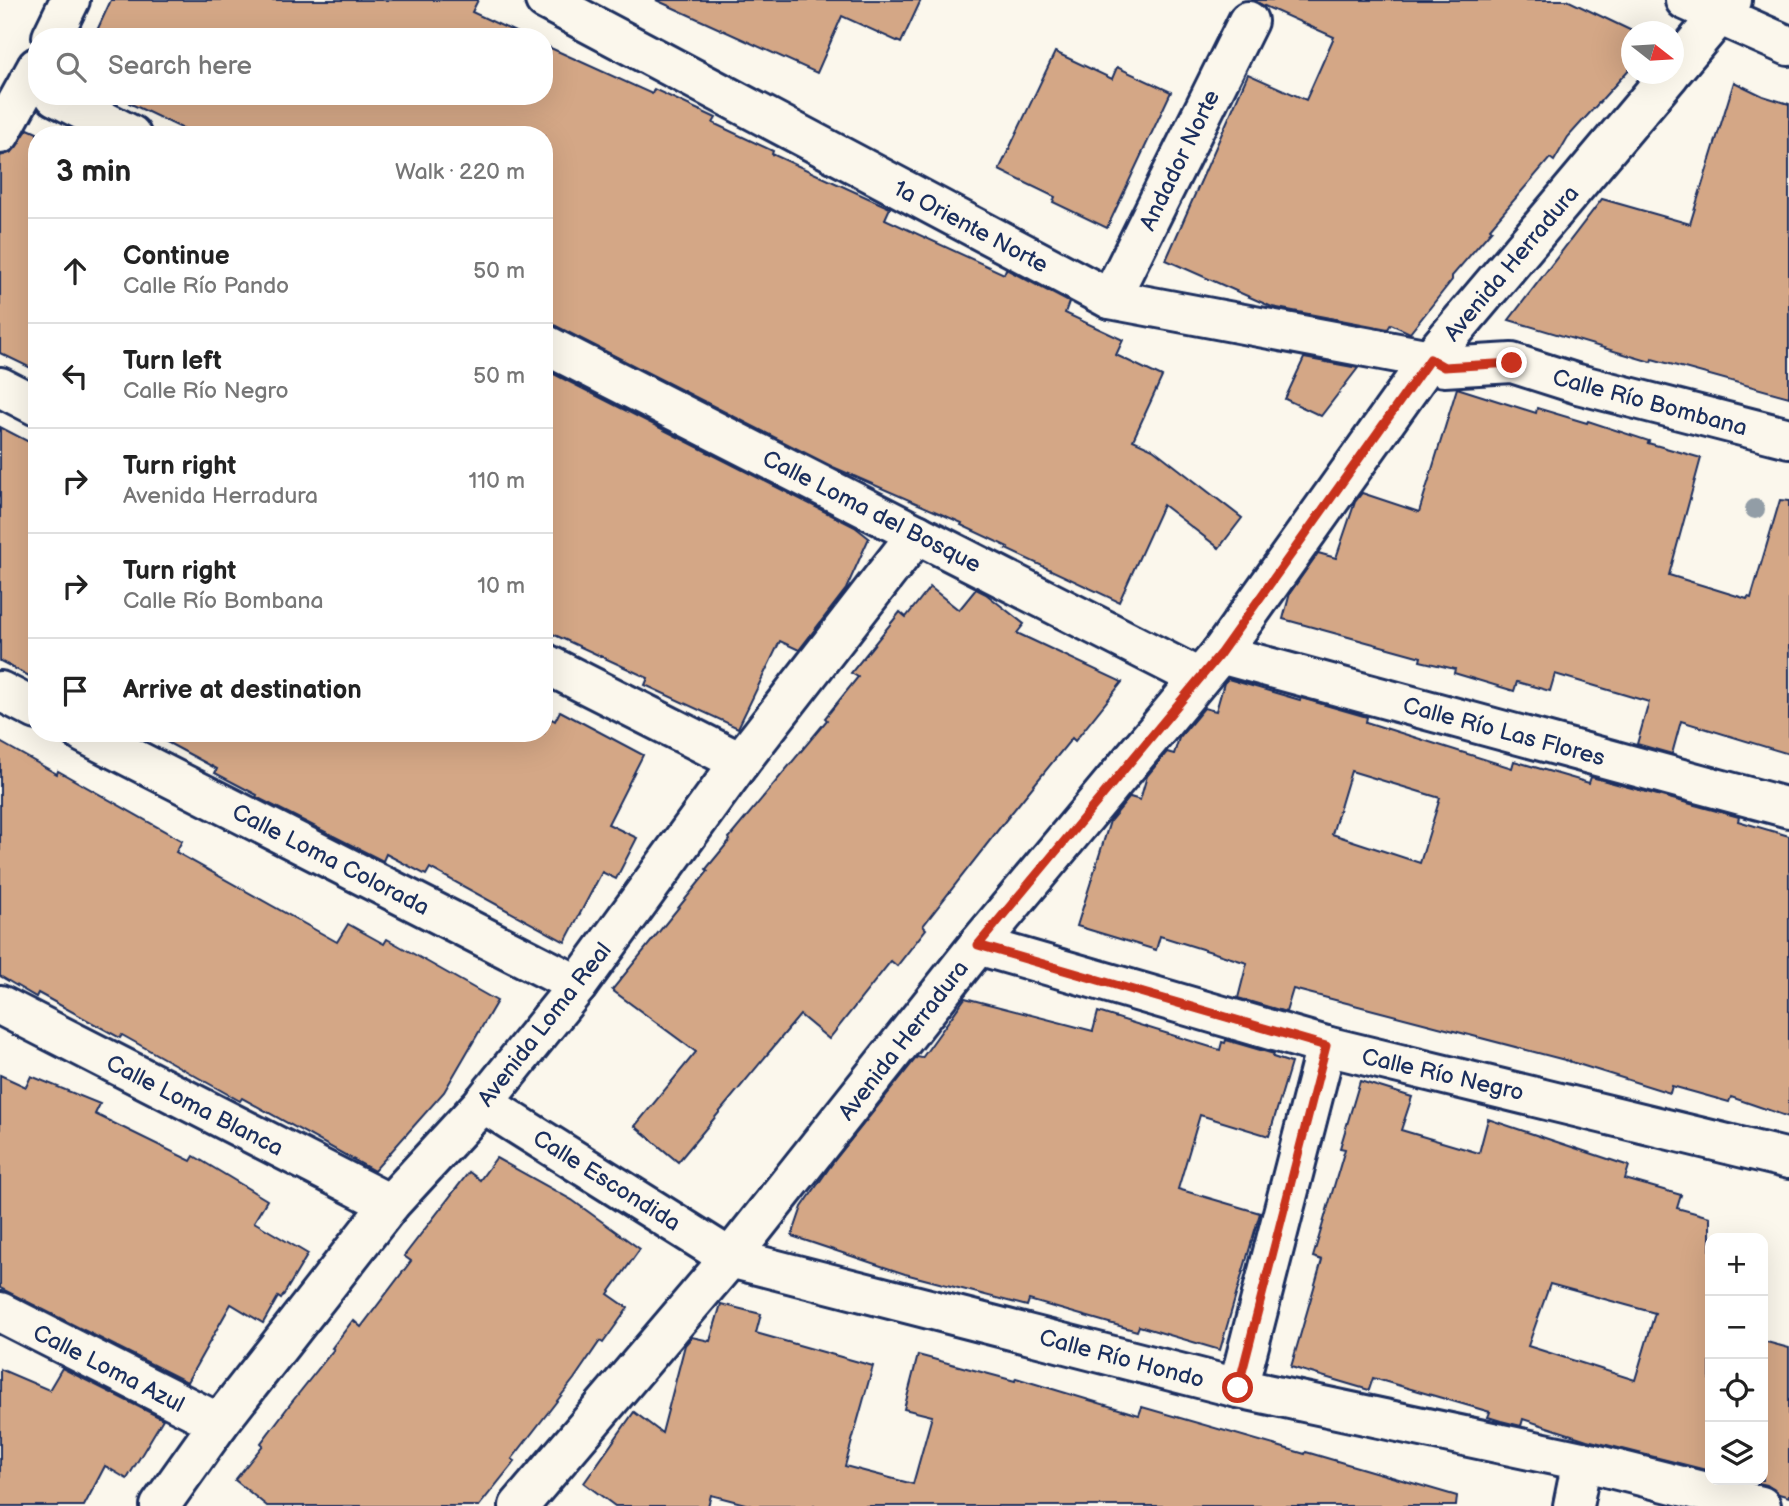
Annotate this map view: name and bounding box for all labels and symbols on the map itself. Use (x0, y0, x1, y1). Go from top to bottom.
north arrow (1621, 21, 1684, 84)
street label: Andador Norte (1134, 86, 1226, 235)
street label: 1a Oriente Norte (888, 174, 1053, 279)
street label: Avenida Herradura (1438, 180, 1585, 347)
route end (1496, 347, 1527, 378)
street label: Calle Río Bombana (1549, 364, 1750, 442)
street label: Calle Loma del Bosque (758, 445, 985, 579)
street label: Calle Río Las Flores (1400, 692, 1608, 772)
street label: Calle Loma Colorada (227, 798, 434, 922)
street label: Avenida Loma Real (472, 937, 618, 1112)
street label: Avenida Herradura (833, 955, 975, 1126)
street label: Calle Río Negro (1359, 1043, 1527, 1107)
street label: Calle Loma Blanca (101, 1049, 288, 1163)
street label: Calle Escondida (527, 1124, 686, 1237)
street label: Calle Loma Azul (28, 1319, 189, 1419)
street label: Calle Río Hondo (1036, 1324, 1207, 1394)
route start (1222, 1372, 1253, 1403)

